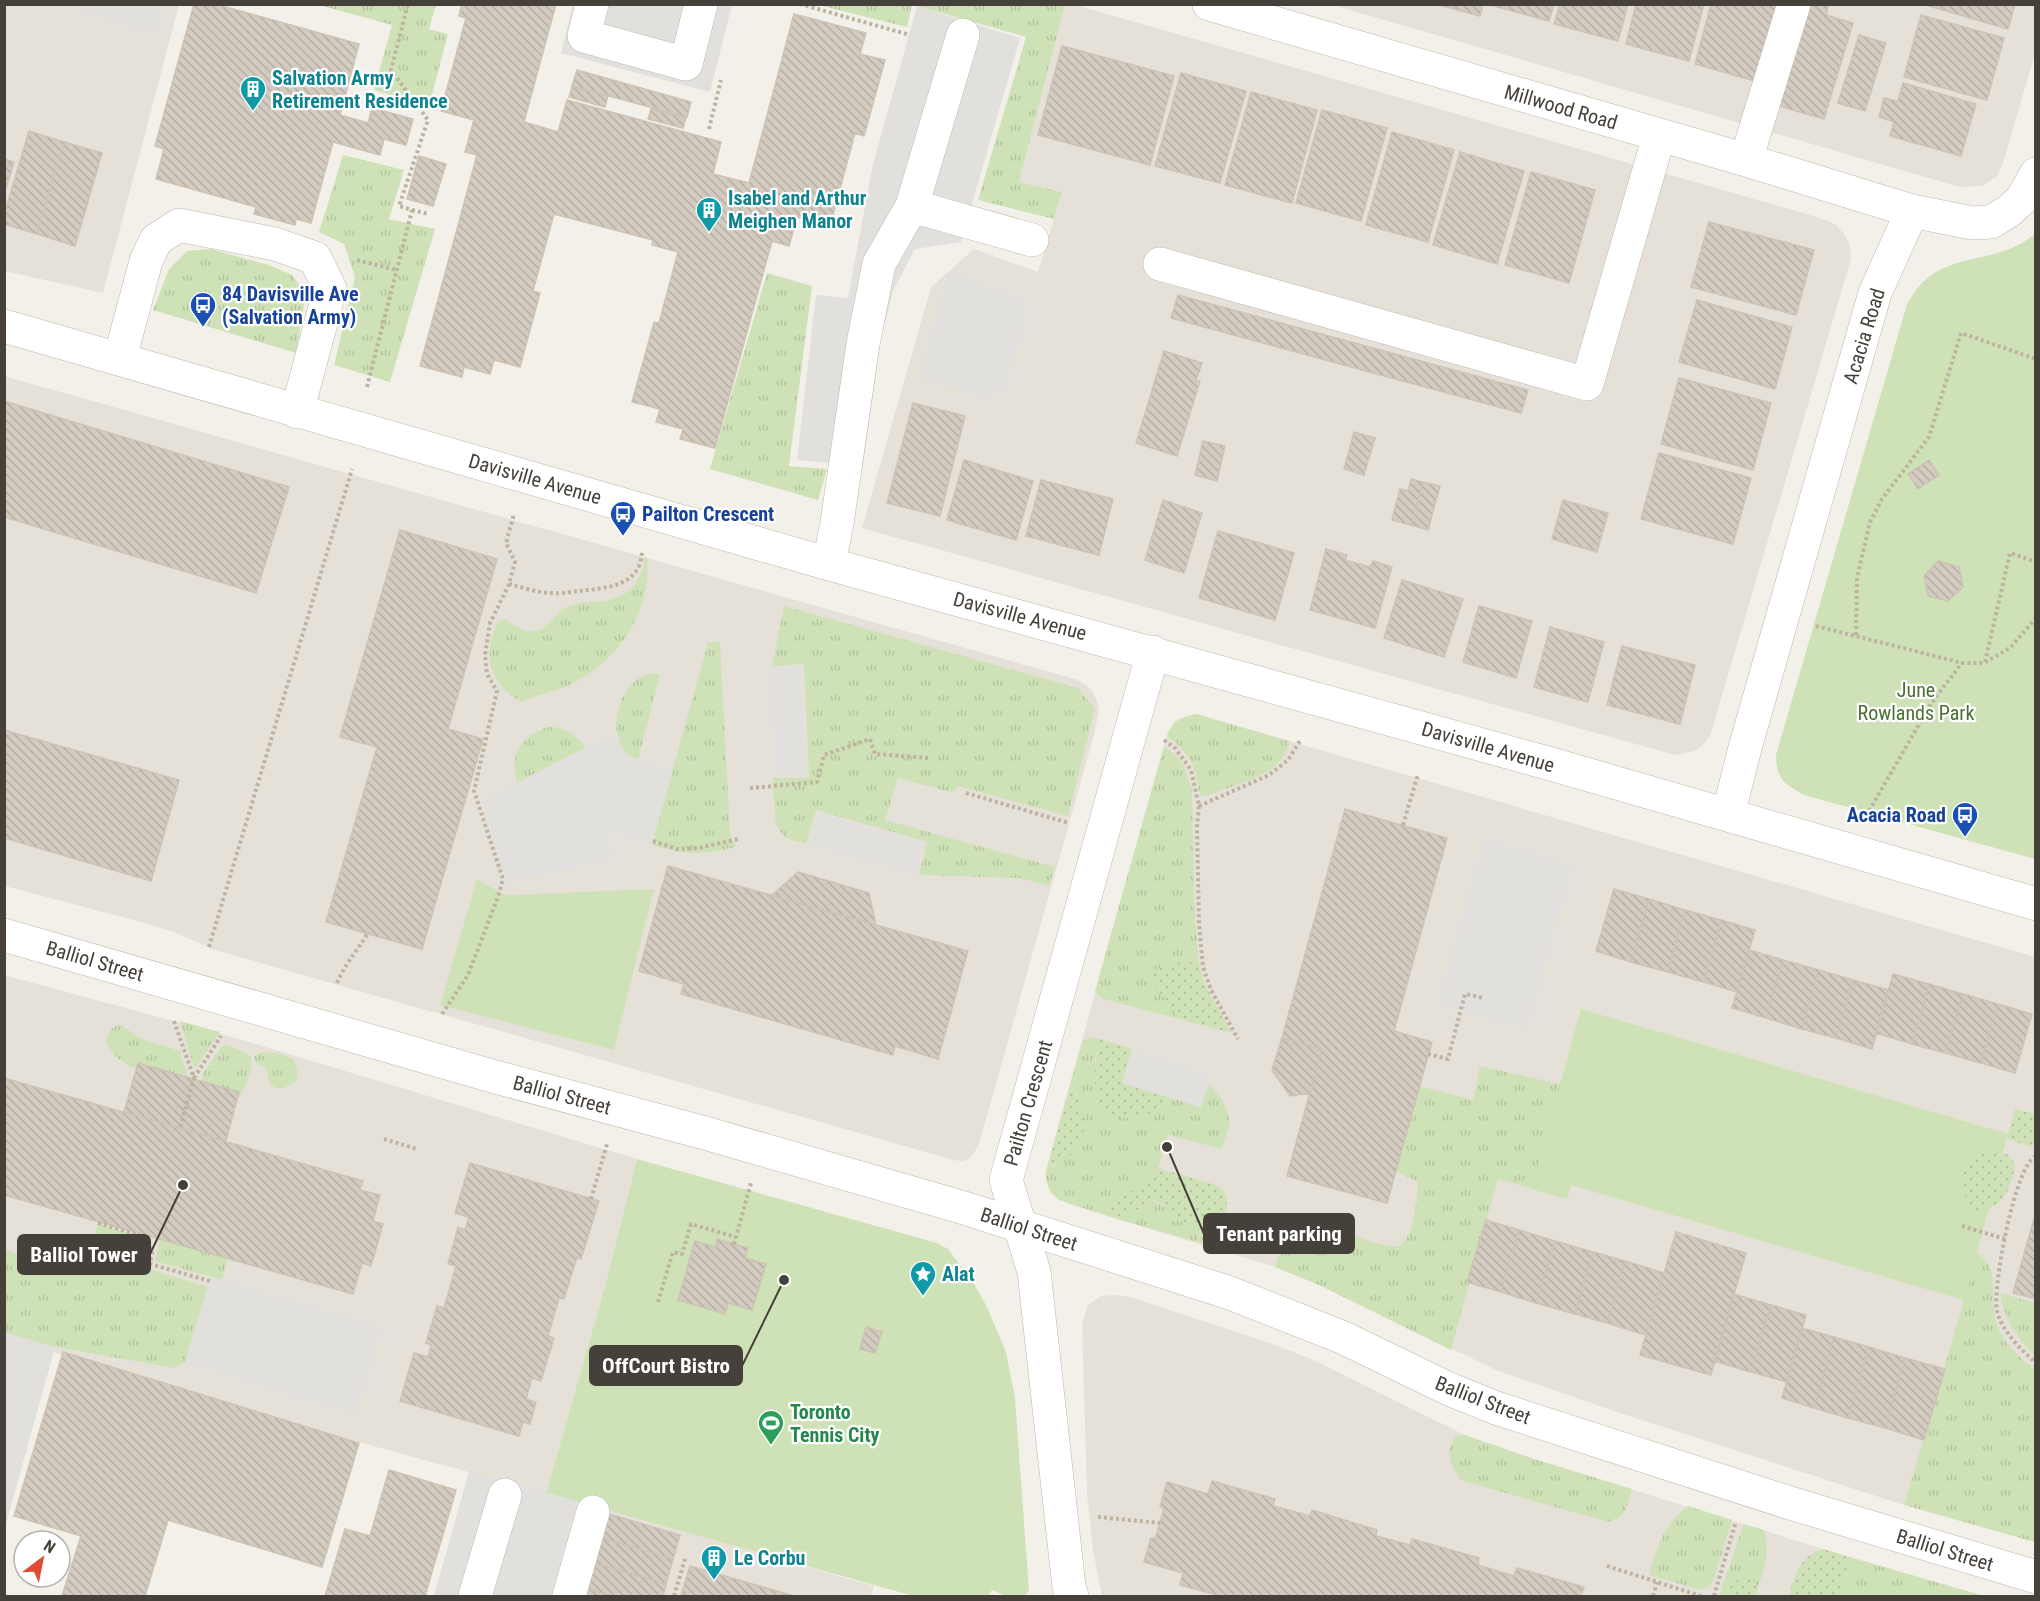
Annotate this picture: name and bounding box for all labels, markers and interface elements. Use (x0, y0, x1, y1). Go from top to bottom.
place label: Salvation Army Retirement Residence (272, 66, 448, 113)
building icon: Salvation Army Retirement Residence (238, 74, 268, 112)
street label: Millwood Road (1502, 79, 1620, 135)
place label: Isabel and Arthur Meighen Manor (728, 186, 867, 233)
building icon: Isabel and Arthur Meighen Manor (694, 195, 724, 233)
place label: 84 Davisville Ave (Salvation Army) (222, 282, 359, 329)
street label: Acacia Road (1838, 285, 1890, 387)
bus stop icon: 84 Davisville Ave (Salvation Army) (188, 290, 218, 328)
street label: Davisville Avenue (466, 449, 604, 509)
bus stop icon: Pailton Crescent (608, 499, 638, 537)
place label: Pailton Crescent (642, 502, 774, 526)
street label: Davisville Avenue (951, 587, 1089, 645)
park label: June Rowlands Park (1858, 678, 1974, 725)
street label: Davisville Avenue (1419, 717, 1557, 777)
bus stop icon: Acacia Road (1950, 800, 1980, 838)
place label: Acacia Road (1847, 803, 1946, 827)
street label: Balliol Street (43, 936, 147, 986)
street label: Pailton Crescent (999, 1037, 1057, 1169)
street label: Balliol Street (510, 1070, 614, 1120)
street label: Balliol Street (978, 1202, 1081, 1256)
callout: Tenant parking (1204, 1214, 1354, 1253)
text: Tenant parking (1216, 1222, 1342, 1246)
callout: Balliol Tower (18, 1235, 150, 1274)
text: Balliol Tower (30, 1243, 138, 1267)
place icon: Alat (908, 1259, 938, 1297)
place label: Alat (942, 1262, 975, 1286)
callout: OffCourt Bistro (590, 1346, 742, 1385)
text: OffCourt Bistro (602, 1354, 730, 1378)
street label: Balliol Street (1432, 1371, 1534, 1429)
place label: Toronto Tennis City (790, 1400, 880, 1447)
sports icon: Toronto Tennis City (756, 1408, 786, 1446)
street label: Balliol Street (1894, 1524, 1997, 1576)
north arrow (12, 1529, 72, 1589)
text: N (40, 1536, 59, 1557)
building icon: Le Corbu (699, 1543, 729, 1581)
place label: Le Corbu (734, 1546, 805, 1570)

